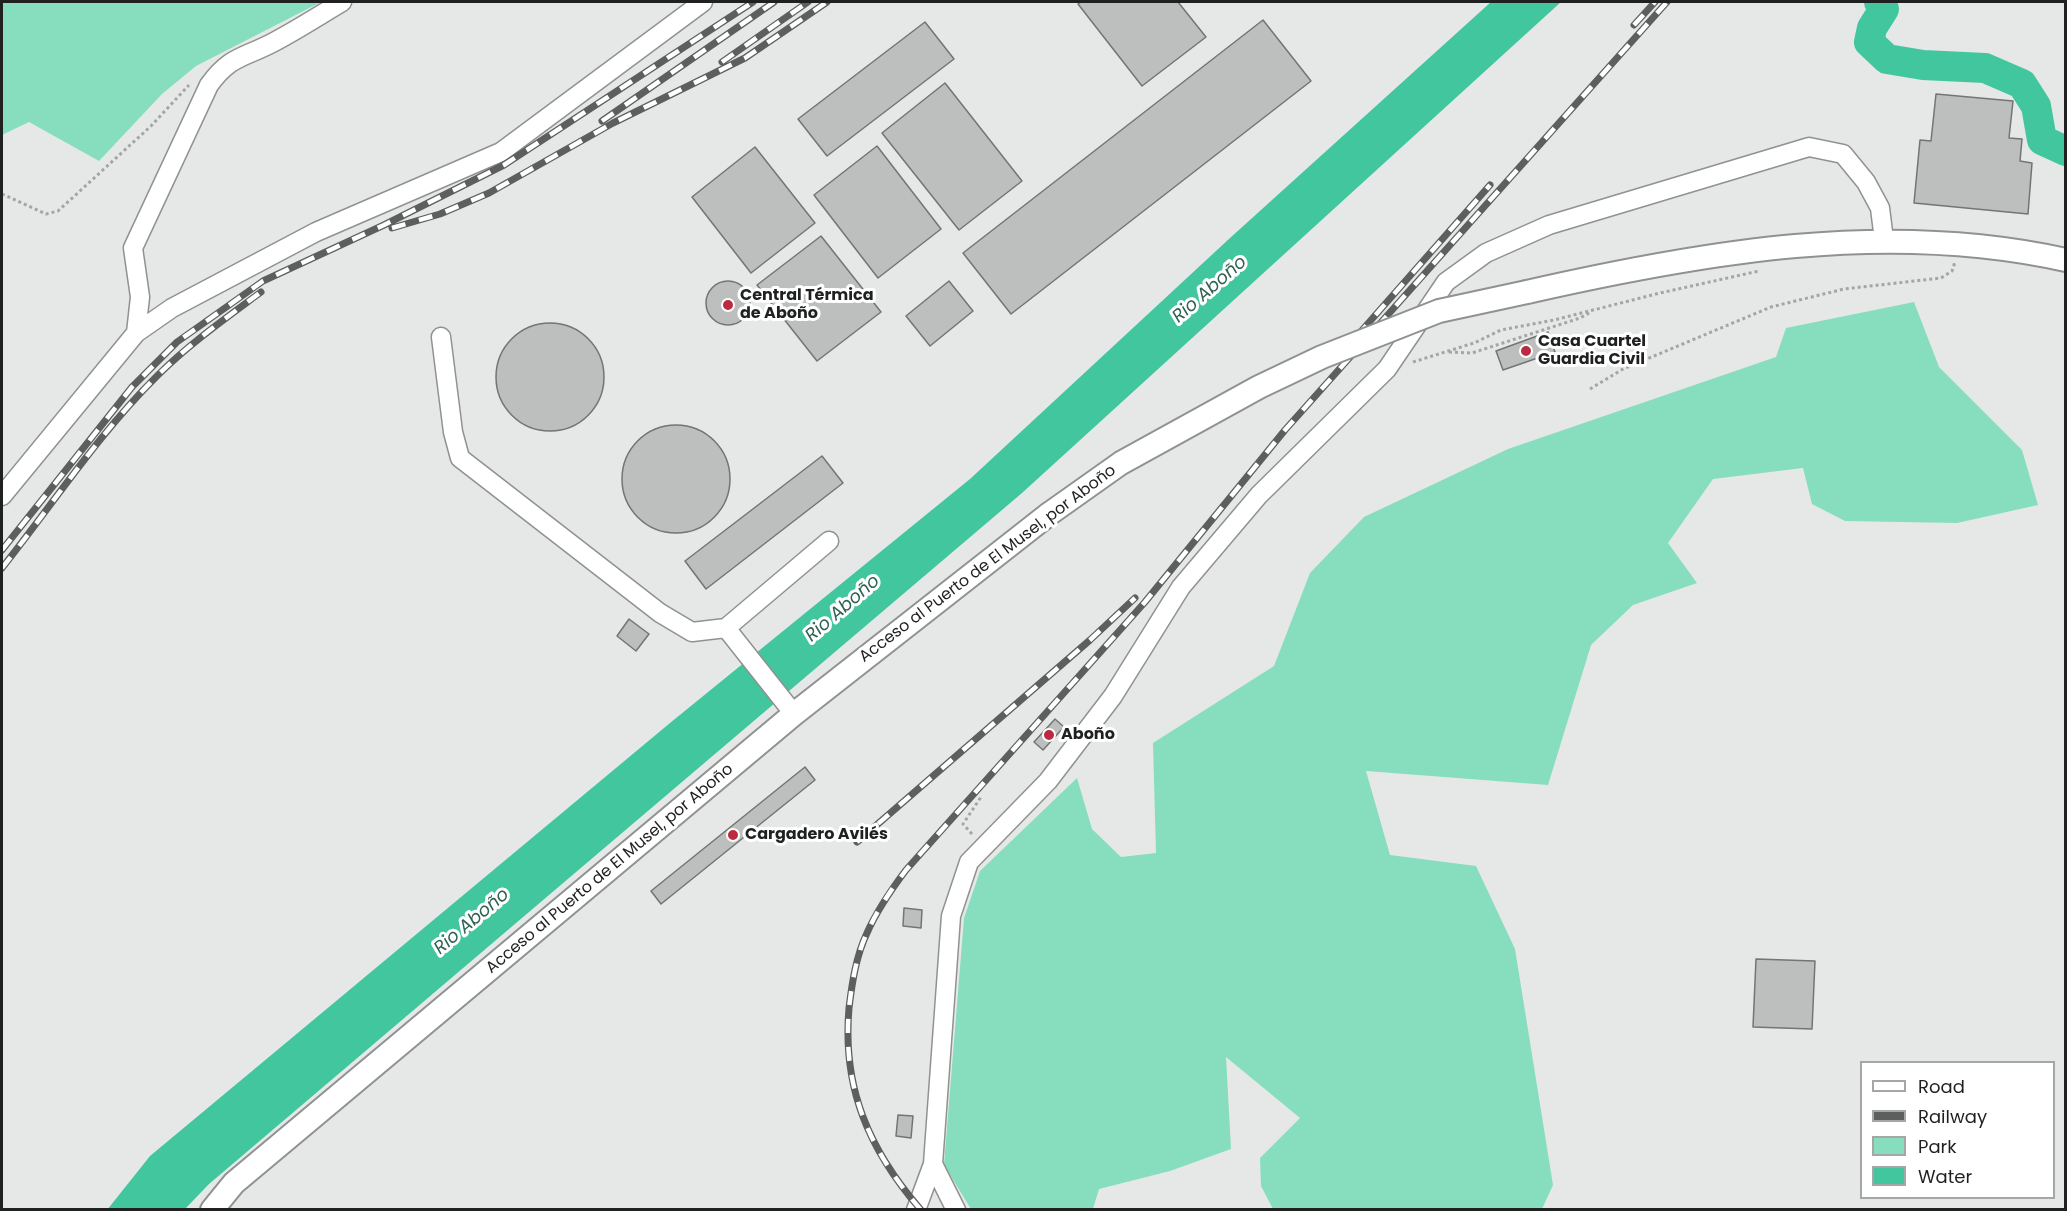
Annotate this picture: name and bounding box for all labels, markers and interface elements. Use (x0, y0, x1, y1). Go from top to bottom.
water label: Rio Aboño (1169, 252, 1251, 328)
place label: Central Térmica de Aboño (740, 286, 874, 324)
marker: Central Térmica de Aboño (721, 298, 735, 312)
place label: Casa Cuartel Guardia Civil (1538, 332, 1646, 370)
marker: Casa Cuartel Guardia Civil (1519, 344, 1533, 358)
street label: Acceso al Puerto de El Musel, por Aboño (856, 461, 1120, 667)
water label: Rio Aboño (802, 571, 884, 647)
place label: Aboño (1061, 725, 1115, 745)
marker: Aboño (1042, 728, 1056, 742)
street label: Acceso al Puerto de El Musel, por Aboño (483, 760, 737, 978)
place label: Cargadero Avilés (745, 825, 888, 845)
marker: Cargadero Avilés (726, 828, 740, 842)
water label: Rio Aboño (430, 884, 514, 960)
legend (1860, 1061, 2055, 1199)
text: Road (1918, 1074, 1965, 1099)
text: Railway (1918, 1104, 1987, 1129)
text: Park (1918, 1134, 1957, 1159)
text: Water (1918, 1164, 1972, 1189)

